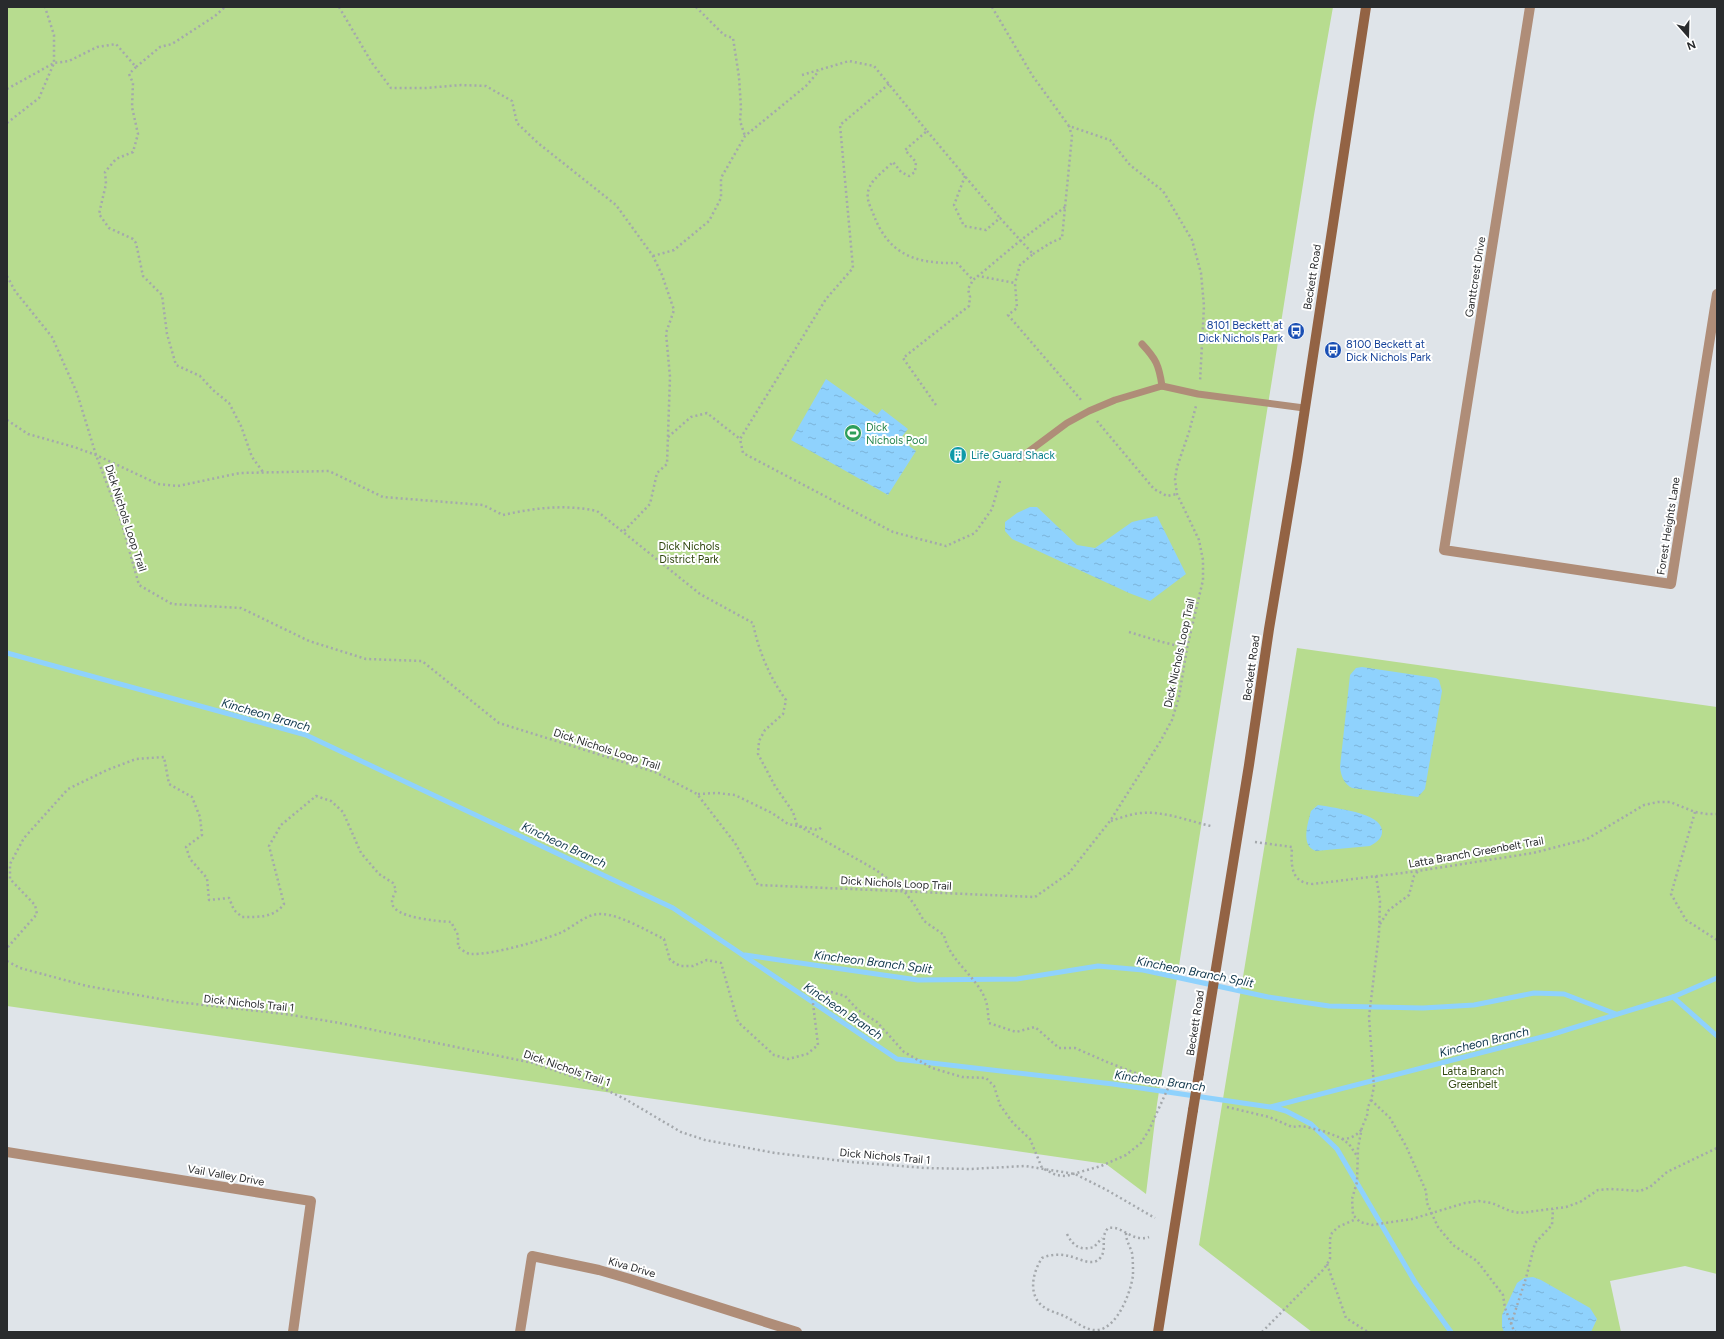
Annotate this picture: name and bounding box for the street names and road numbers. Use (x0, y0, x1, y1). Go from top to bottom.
street label: Ganttcrest Drive (1463, 236, 1488, 318)
street label: Beckett Road (1301, 243, 1324, 311)
street label: Dick Nichols Loop Trail (102, 463, 149, 573)
street label: Forest Heights Lane (1654, 476, 1683, 576)
street label: Dick Nichols Loop Trail (1162, 597, 1197, 709)
street label: Beckett Road (1240, 634, 1263, 702)
street label: Dick Nichols Loop Trail (552, 726, 662, 773)
street label: Latta Branch Greenbelt Trail (1408, 834, 1545, 871)
street label: Dick Nichols Loop Trail (840, 874, 952, 893)
street label: Beckett Road (1184, 989, 1207, 1057)
street label: Dick Nichols Trail 1 (203, 992, 295, 1015)
street label: Dick Nichols Trail 1 (522, 1048, 612, 1089)
street label: Dick Nichols Trail 1 (839, 1146, 931, 1167)
street label: Vail Valley Drive (186, 1162, 265, 1189)
street label: Kiva Drive (607, 1255, 657, 1280)

